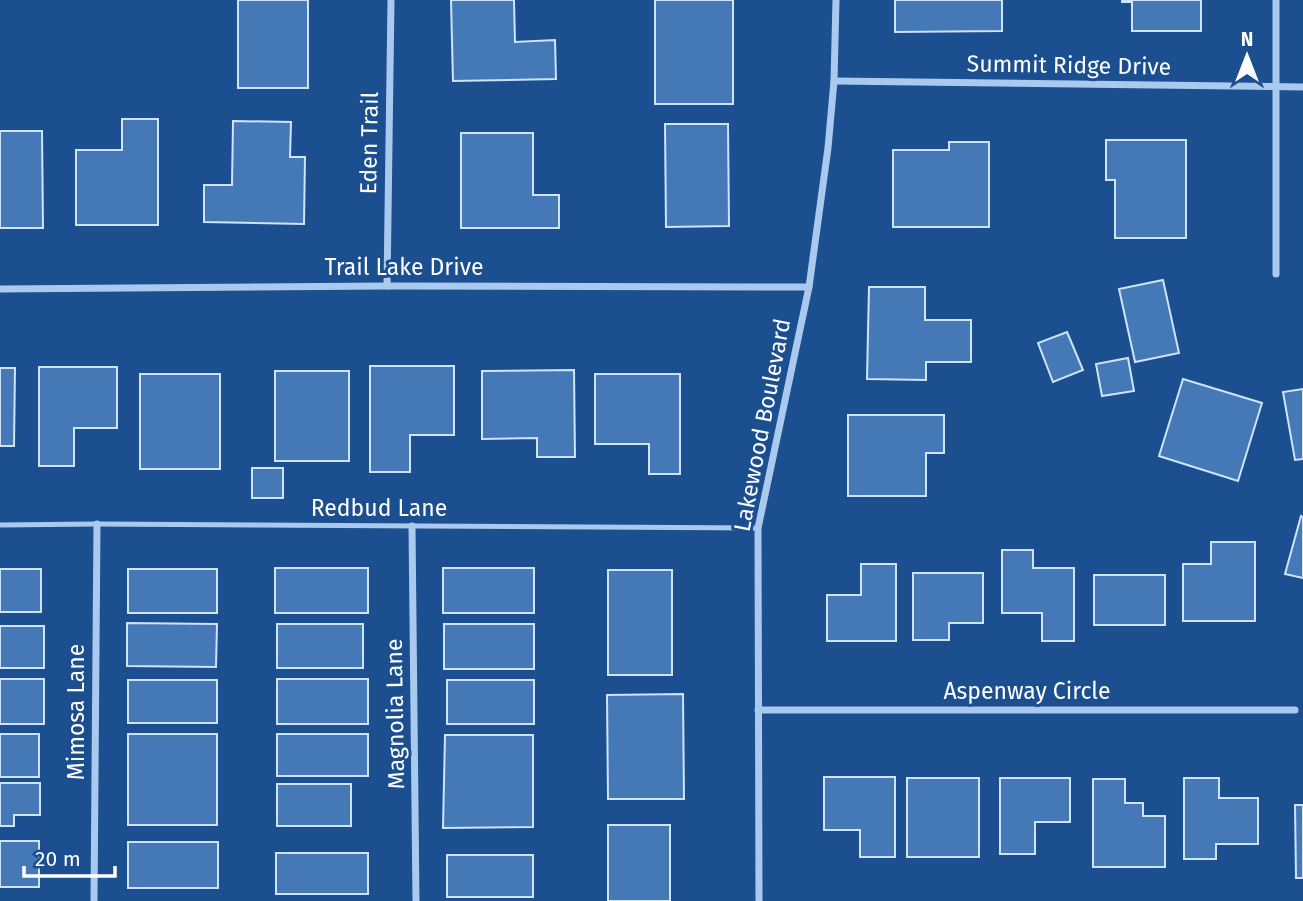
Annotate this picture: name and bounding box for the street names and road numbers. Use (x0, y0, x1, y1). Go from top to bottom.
street label: Summit Ridge Drive (966, 49, 1172, 81)
street label: Eden Trail (354, 91, 384, 195)
street label: Trail Lake Drive (325, 253, 483, 281)
street label: Lakewood Boulevard (728, 316, 796, 534)
street label: Redbud Lane (311, 494, 447, 522)
street label: Magnolia Lane (380, 638, 410, 790)
street label: Mimosa Lane (62, 644, 90, 780)
street label: Aspenway Circle (943, 677, 1111, 705)

